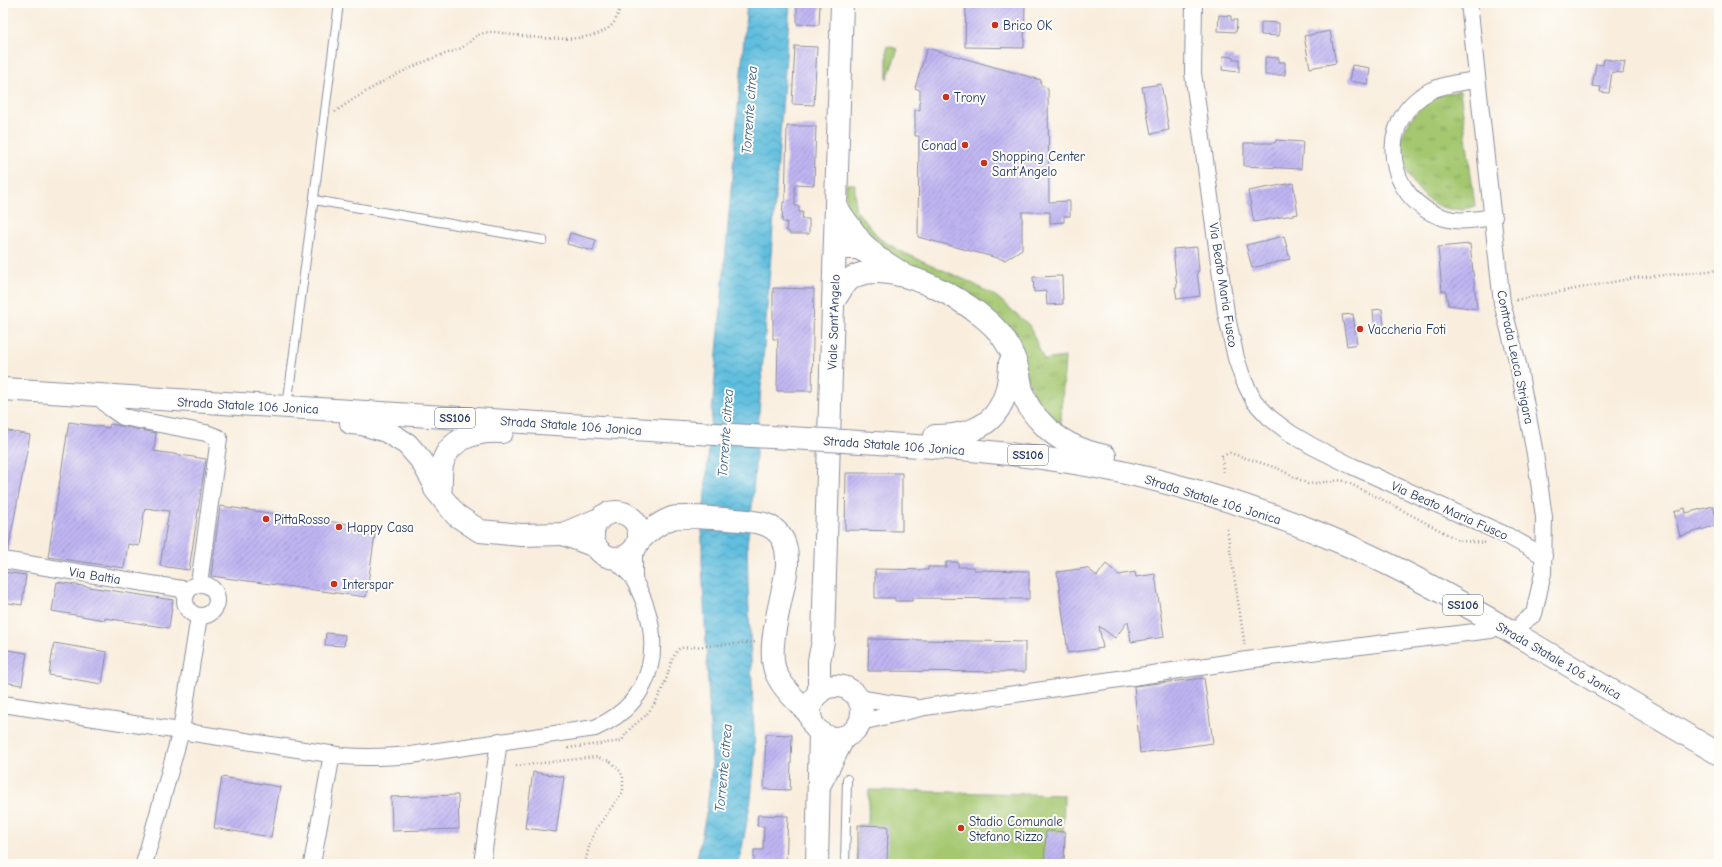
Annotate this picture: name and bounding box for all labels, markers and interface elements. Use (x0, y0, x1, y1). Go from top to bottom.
place label: Brico OK (1003, 18, 1053, 33)
marker: Brico OK (990, 20, 1000, 30)
water label: Torrente citrea (738, 65, 761, 155)
place label: Trony (954, 90, 986, 105)
marker: Trony (941, 92, 951, 102)
place label: Conad (921, 138, 957, 153)
marker: Conad (960, 140, 970, 150)
place label: Shopping Center Sant'Angelo (992, 149, 1086, 179)
marker: Shopping Center Sant'Angelo (979, 158, 989, 168)
street label: Via Beato Maria Fusco (1206, 222, 1241, 349)
street label: Viale Sant'Angelo (824, 274, 843, 370)
street label: Contrada Leuca Strigara (1494, 289, 1537, 425)
place label: Vaccheria Foti (1368, 322, 1446, 337)
marker: Vaccheria Foti (1355, 324, 1365, 334)
water label: Torrente citrea (714, 388, 737, 478)
street label: Strada Statale 106 Jonica (177, 394, 319, 417)
road number: SS106 (435, 408, 475, 428)
street label: Strada Statale 106 Jonica (500, 413, 642, 438)
street label: Strada Statale 106 Jonica (823, 433, 965, 458)
road number: SS106 (1008, 445, 1048, 465)
street label: Strada Statale 106 Jonica (1143, 472, 1283, 527)
street label: Via Beato Maria Fusco (1389, 478, 1511, 543)
place label: PittaRosso (274, 512, 330, 527)
marker: PittaRosso (261, 514, 271, 524)
place label: Happy Casa (347, 520, 414, 535)
marker: Happy Casa (334, 522, 344, 532)
street label: Via Baltia (68, 564, 122, 587)
place label: Interspar (342, 577, 394, 592)
marker: Interspar (329, 579, 339, 589)
road number: SS106 (1443, 595, 1483, 615)
street label: Strada Statale 106 Jonica (1494, 618, 1624, 702)
water label: Torrente citrea (711, 723, 736, 813)
place label: Stadio Comunale Stefano Rizzo (969, 814, 1063, 844)
marker: Stadio Comunale Stefano Rizzo (956, 823, 966, 833)

